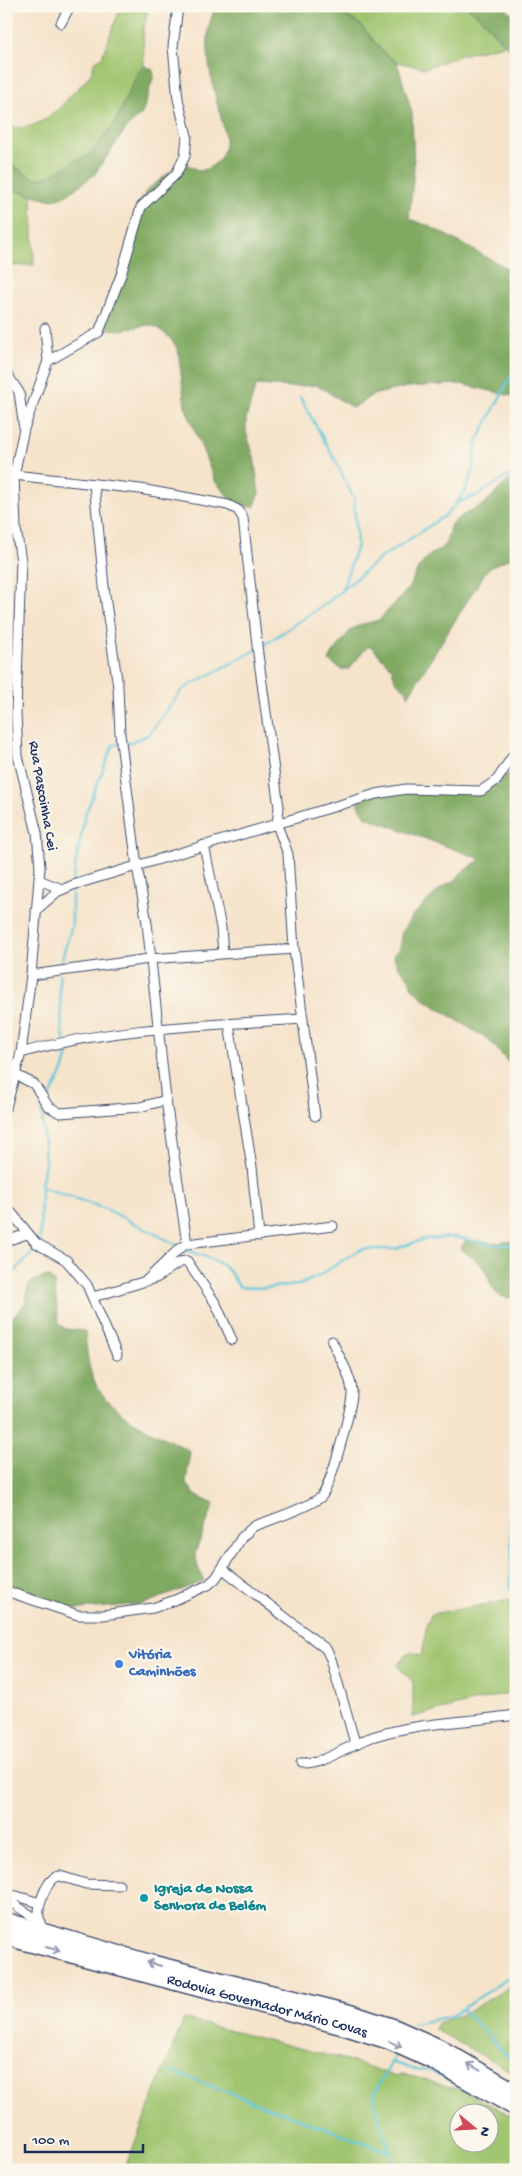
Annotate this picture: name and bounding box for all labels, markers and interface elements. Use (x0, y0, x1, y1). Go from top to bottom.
street label: Rua Pascoinha Cei (23, 740, 61, 852)
place label: Vitória Caminhões (128, 1646, 197, 1681)
marker: Vitória Caminhões (113, 1658, 125, 1670)
place label: Igreja de Nossa Senhora de Belém (154, 1880, 266, 1915)
marker: Igreja de Nossa Senhora de Belém (138, 1892, 150, 1904)
one-way arrow (45, 1945, 61, 1955)
one-way arrow (146, 1958, 162, 1968)
street label: Rodovia Governador Mário Covas (165, 1971, 370, 2043)
one-way arrow (387, 2040, 402, 2050)
one-way arrow (466, 2062, 481, 2072)
north arrow (450, 2104, 500, 2154)
scale bar (25, 2121, 142, 2153)
text: N (474, 2124, 493, 2138)
text: 100 m (31, 2132, 70, 2150)

